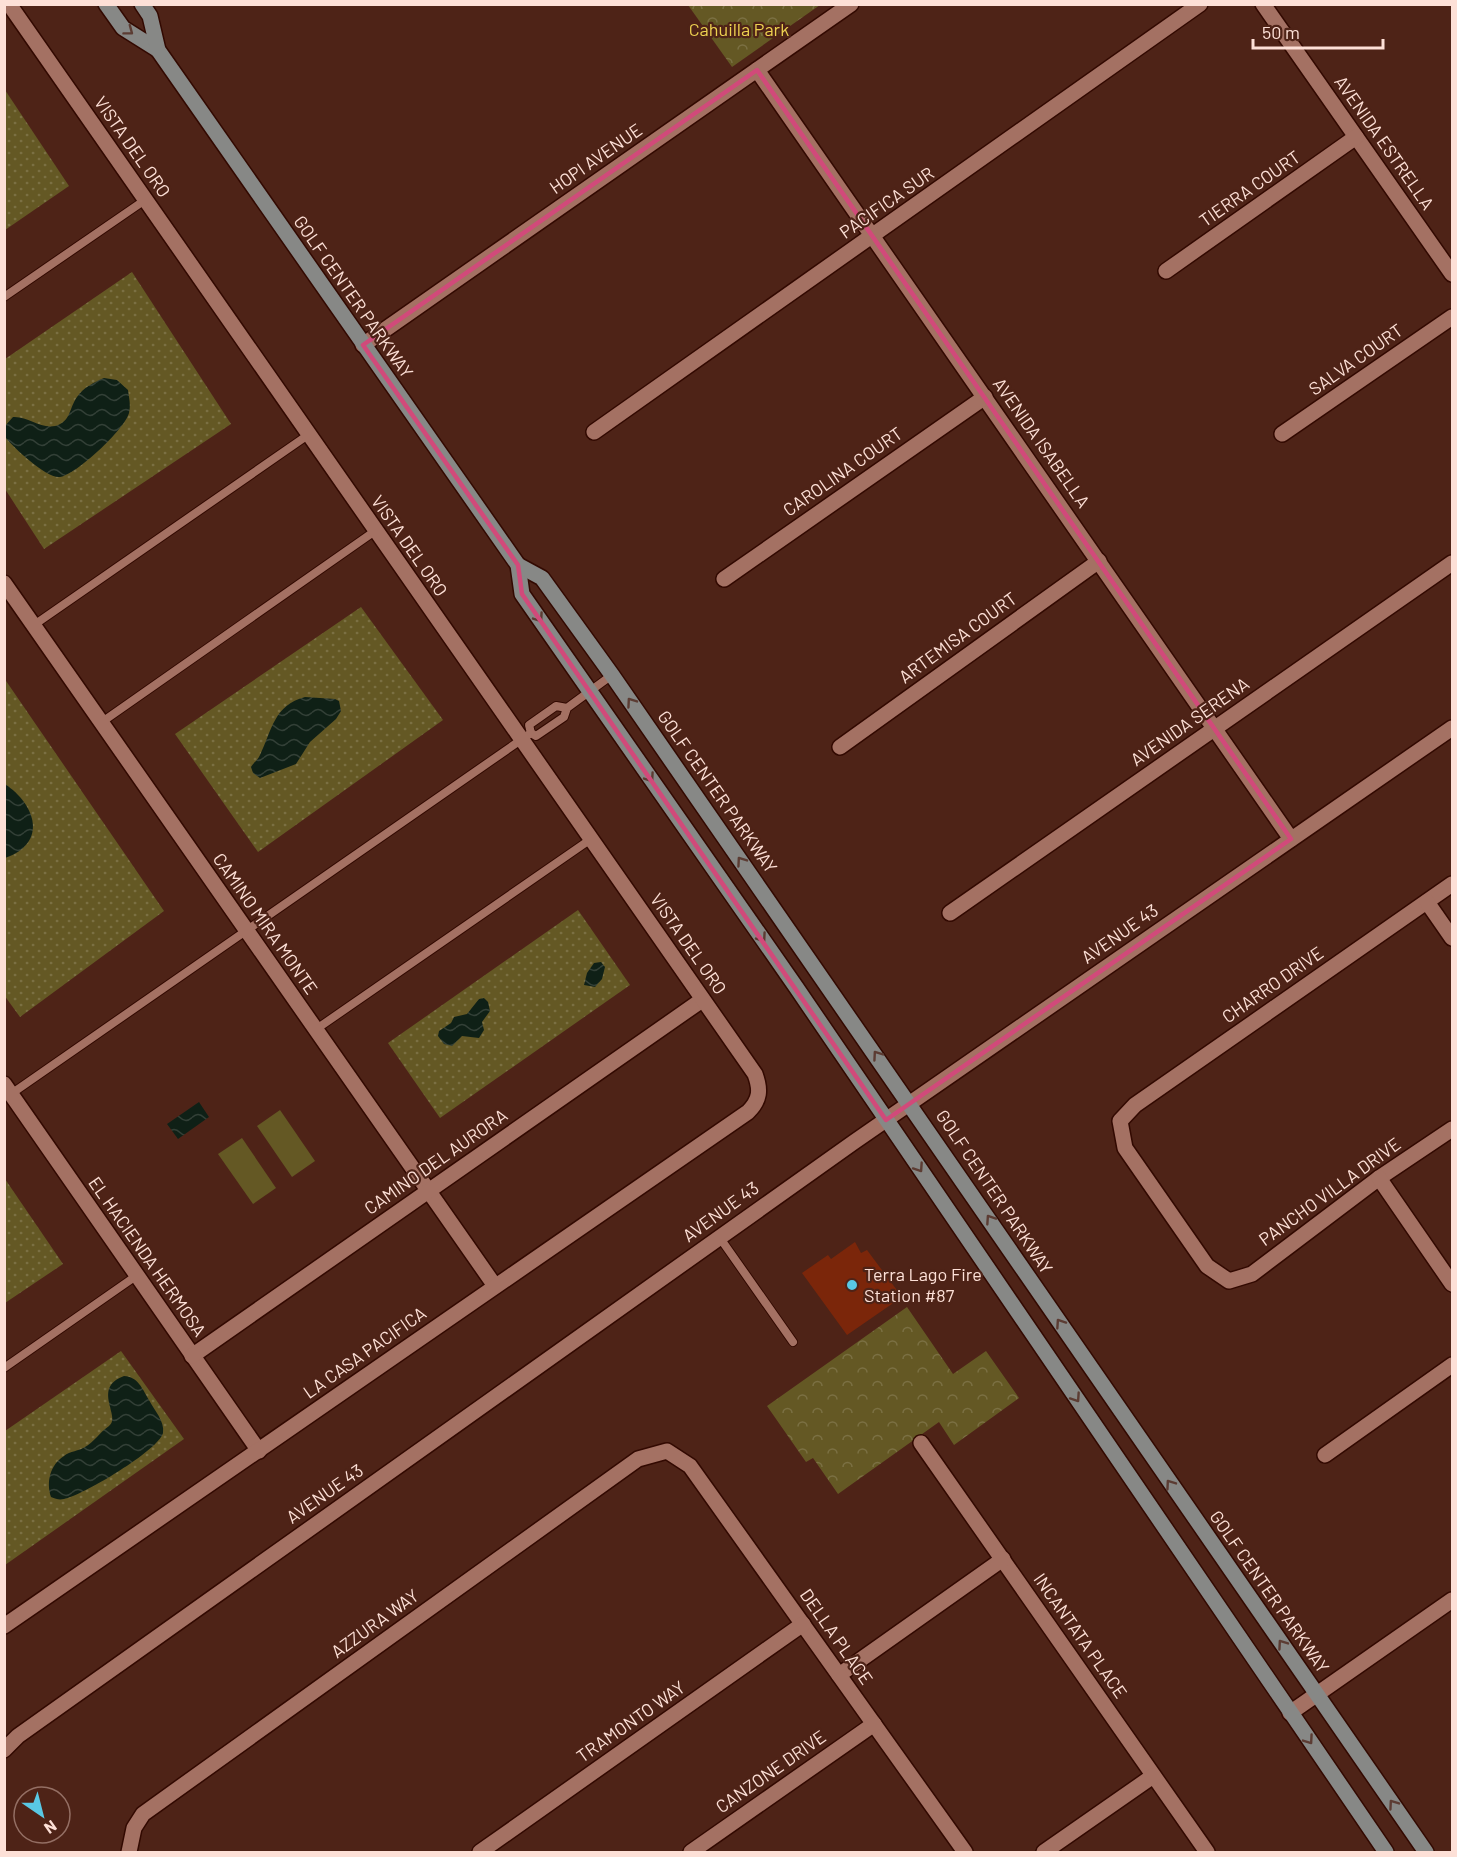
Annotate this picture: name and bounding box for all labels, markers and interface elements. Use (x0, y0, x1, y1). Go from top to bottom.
scale bar (1253, 12, 1384, 50)
park label: Cahuilla Park (689, 18, 789, 40)
text: 50 m (1262, 21, 1300, 43)
one-way arrow (122, 24, 133, 35)
street label: AVENIDA ESTRELLA (1330, 71, 1439, 214)
street label: VISTA DEL ORO (90, 92, 176, 201)
street label: HOPI AVENUE (545, 118, 646, 198)
street label: TIERRA COURT (1195, 145, 1304, 231)
street label: PACIFICA SUR (835, 162, 938, 243)
street label: GOLF CENTER PARKWAY (289, 211, 418, 382)
street label: SALVA COURT (1304, 319, 1407, 400)
street label: AVENIDA ISABELLA (989, 373, 1095, 512)
street label: CAROLINA COURT (779, 422, 906, 521)
street label: VISTA DEL ORO (367, 491, 453, 600)
street label: ARTEMISA COURT (894, 587, 1021, 687)
one-way arrow (532, 611, 543, 622)
street label: AVENIDA SERENA (1126, 672, 1253, 770)
one-way arrow (627, 698, 638, 709)
street label: GOLF CENTER PARKWAY (653, 706, 782, 877)
one-way arrow (643, 771, 654, 782)
street label: CAMINO MIRA MONTE (209, 849, 323, 998)
one-way arrow (737, 856, 748, 867)
street label: VISTA DEL ORO (646, 889, 732, 998)
street label: AVENUE 43 (1077, 899, 1162, 968)
one-way arrow (755, 931, 766, 942)
street label: CHARRO DRIVE (1218, 941, 1327, 1027)
one-way arrow (873, 1051, 884, 1062)
street label: CAMINO DEL AURORA (360, 1104, 511, 1219)
street label: GOLF CENTER PARKWAY (932, 1105, 1058, 1278)
street label: PANCHO VILLA DRIVE (1254, 1132, 1405, 1250)
one-way arrow (912, 1162, 923, 1173)
street label: EL HACIENDA HERMOSA (84, 1172, 211, 1341)
street label: AVENUE 43 (678, 1176, 763, 1246)
one-way arrow (986, 1215, 997, 1226)
place label: Terra Lago Fire Station #87 (864, 1263, 982, 1306)
marker: Terra Lago Fire Station #87 (845, 1278, 859, 1292)
street label: LA CASA PACIFICA (299, 1302, 430, 1403)
one-way arrow (1056, 1319, 1067, 1330)
one-way arrow (1069, 1392, 1080, 1403)
street label: AVENUE 43 (282, 1459, 367, 1528)
one-way arrow (1166, 1480, 1177, 1491)
street label: GOLF CENTER PARKWAY (1205, 1506, 1334, 1677)
street label: INCANTATA PLACE (1029, 1569, 1132, 1702)
street label: AZZURA WAY (326, 1584, 423, 1662)
street label: DELLA PLACE (796, 1584, 878, 1689)
one-way arrow (1278, 1640, 1289, 1651)
street label: TRAMONTO WAY (572, 1676, 689, 1767)
street label: CANZONE DRIVE (711, 1725, 830, 1817)
one-way arrow (1302, 1734, 1313, 1745)
north arrow (12, 1785, 72, 1845)
one-way arrow (1389, 1800, 1400, 1811)
text: N (41, 1817, 61, 1839)

